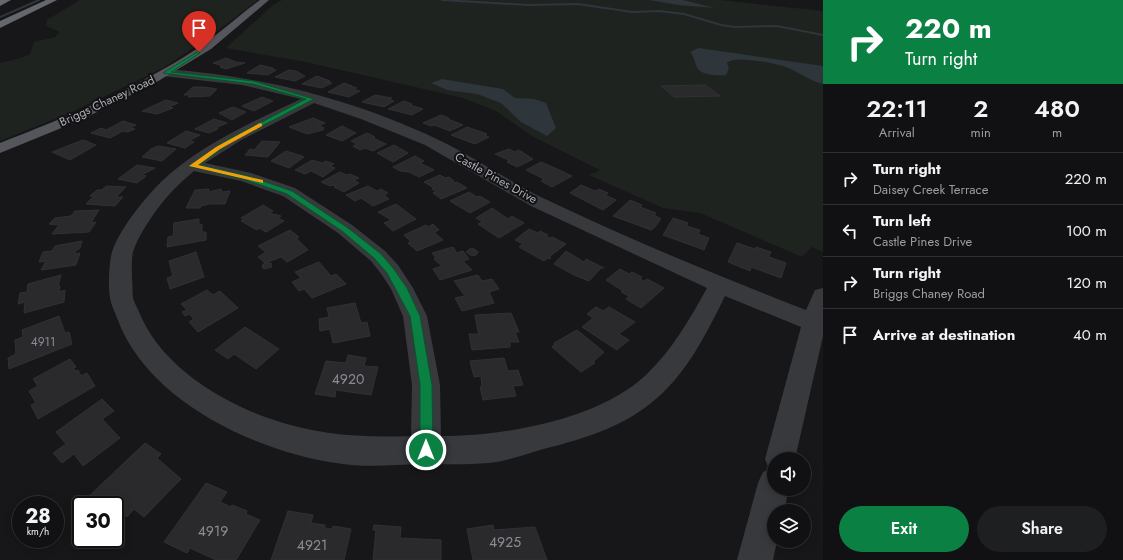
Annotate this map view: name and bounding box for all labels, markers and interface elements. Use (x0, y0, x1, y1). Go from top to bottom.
text: 220 m (905, 8, 992, 49)
pin (182, 11, 216, 52)
icon: right (839, 16, 891, 68)
icon: arrive (188, 17, 210, 39)
text: Turn right (905, 46, 977, 72)
street label: Briggs Chaney Road (56, 71, 158, 131)
text: 22:11 (866, 91, 927, 126)
text: 2 (973, 91, 988, 126)
text: 480 (1034, 91, 1080, 126)
text: Arrival (879, 123, 915, 142)
text: min (971, 123, 991, 142)
text: m (1052, 123, 1062, 142)
street label: Castle Pines Drive (452, 148, 540, 208)
text: Turn right (873, 158, 941, 180)
icon: right (839, 168, 861, 190)
text: 220 m (1065, 168, 1107, 190)
text: Daisey Creek Terrace (873, 180, 989, 199)
text: Turn left (873, 210, 931, 232)
icon: left (839, 220, 861, 242)
text: 100 m (1066, 220, 1107, 242)
text: Castle Pines Drive (873, 232, 972, 251)
text: Turn right (873, 262, 941, 284)
icon: right (839, 272, 861, 294)
text: 120 m (1067, 272, 1107, 294)
text: Briggs Chaney Road (873, 284, 985, 303)
icon: arrive (839, 324, 861, 346)
text: Arrive at destination (873, 324, 1015, 346)
text: 40 m (1073, 324, 1107, 346)
house number: 4911 (31, 333, 55, 351)
house number: 4920 (332, 369, 364, 389)
position arrow (405, 429, 447, 471)
map controls (767, 452, 811, 548)
button: sound (767, 452, 811, 496)
speed limit sign: 30 (72, 496, 124, 548)
text: 28 (25, 502, 51, 531)
button: layers (767, 504, 811, 548)
button: Exit (839, 506, 969, 552)
button: Share (977, 506, 1107, 552)
house number: 4919 (198, 521, 228, 541)
text: km/h (27, 524, 49, 539)
house number: 4925 (489, 532, 521, 552)
house number: 4921 (297, 535, 327, 555)

